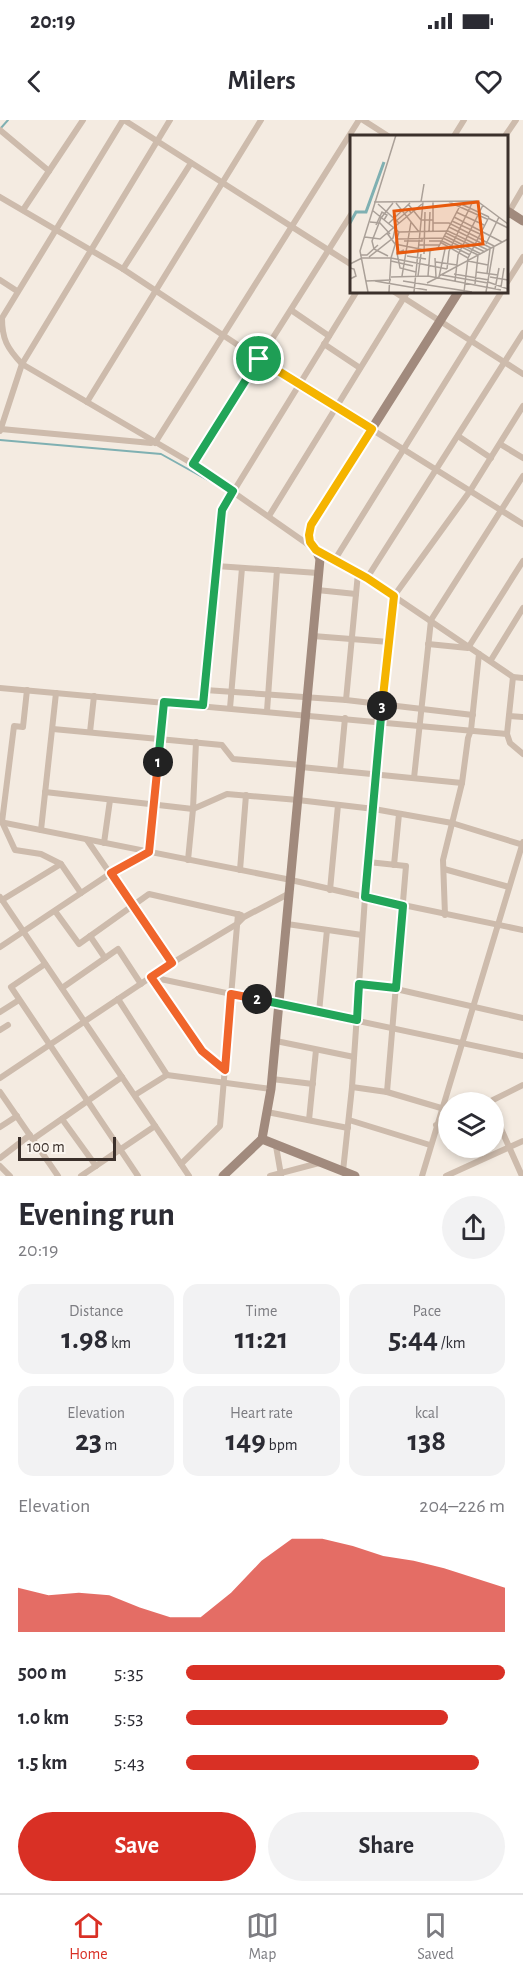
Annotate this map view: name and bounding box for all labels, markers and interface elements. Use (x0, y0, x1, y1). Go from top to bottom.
text: 20:19 (30, 10, 75, 32)
icon: back (18, 65, 51, 98)
icon: heart (472, 65, 505, 98)
text: Milers (227, 67, 296, 94)
inset map (350, 135, 508, 292)
pin (233, 333, 284, 384)
icon: arrive (242, 342, 275, 375)
pin: 3 (367, 691, 397, 721)
text: 3 (379, 698, 385, 714)
pin: 1 (143, 747, 173, 777)
text: 1 (155, 754, 161, 770)
pin: 2 (242, 984, 272, 1014)
text: 2 (253, 991, 261, 1007)
map controls (438, 1092, 504, 1158)
button: layers (438, 1092, 504, 1158)
scale bar (18, 1134, 116, 1162)
text: 100 m (27, 1139, 65, 1155)
button: share (442, 1196, 505, 1259)
text: Evening run (18, 1199, 175, 1232)
text: 20:19 (18, 1240, 59, 1260)
text: Distance (69, 1303, 123, 1319)
text: Time (246, 1303, 277, 1319)
text: Pace (412, 1303, 441, 1319)
text: 1.98 (61, 1324, 108, 1354)
text: 11:21 (235, 1324, 288, 1354)
text: 5:44 (388, 1324, 438, 1354)
text: km (108, 1335, 131, 1351)
text: /km (438, 1335, 465, 1351)
text: Elevation (67, 1405, 125, 1421)
text: Heart rate (230, 1405, 293, 1421)
text: kcal (415, 1405, 439, 1421)
text: 23 (75, 1426, 102, 1456)
text: 149 (225, 1426, 266, 1456)
text: 138 (408, 1426, 446, 1456)
text: m (102, 1437, 117, 1453)
text: bpm (266, 1437, 298, 1453)
text: Elevation (18, 1496, 90, 1516)
text: 204–226 m (419, 1496, 505, 1516)
text: 500 m (18, 1663, 67, 1683)
text: 5:35 (114, 1663, 144, 1683)
text: 1.0 km (18, 1708, 69, 1728)
text: 5:53 (114, 1708, 144, 1728)
text: 1.5 km (18, 1753, 67, 1773)
text: 5:43 (114, 1753, 145, 1773)
button: Save (18, 1812, 256, 1881)
button: Share (268, 1812, 505, 1881)
tab: Home (69, 1909, 108, 1964)
tab: Map (246, 1909, 279, 1964)
tab: Saved (417, 1909, 454, 1964)

